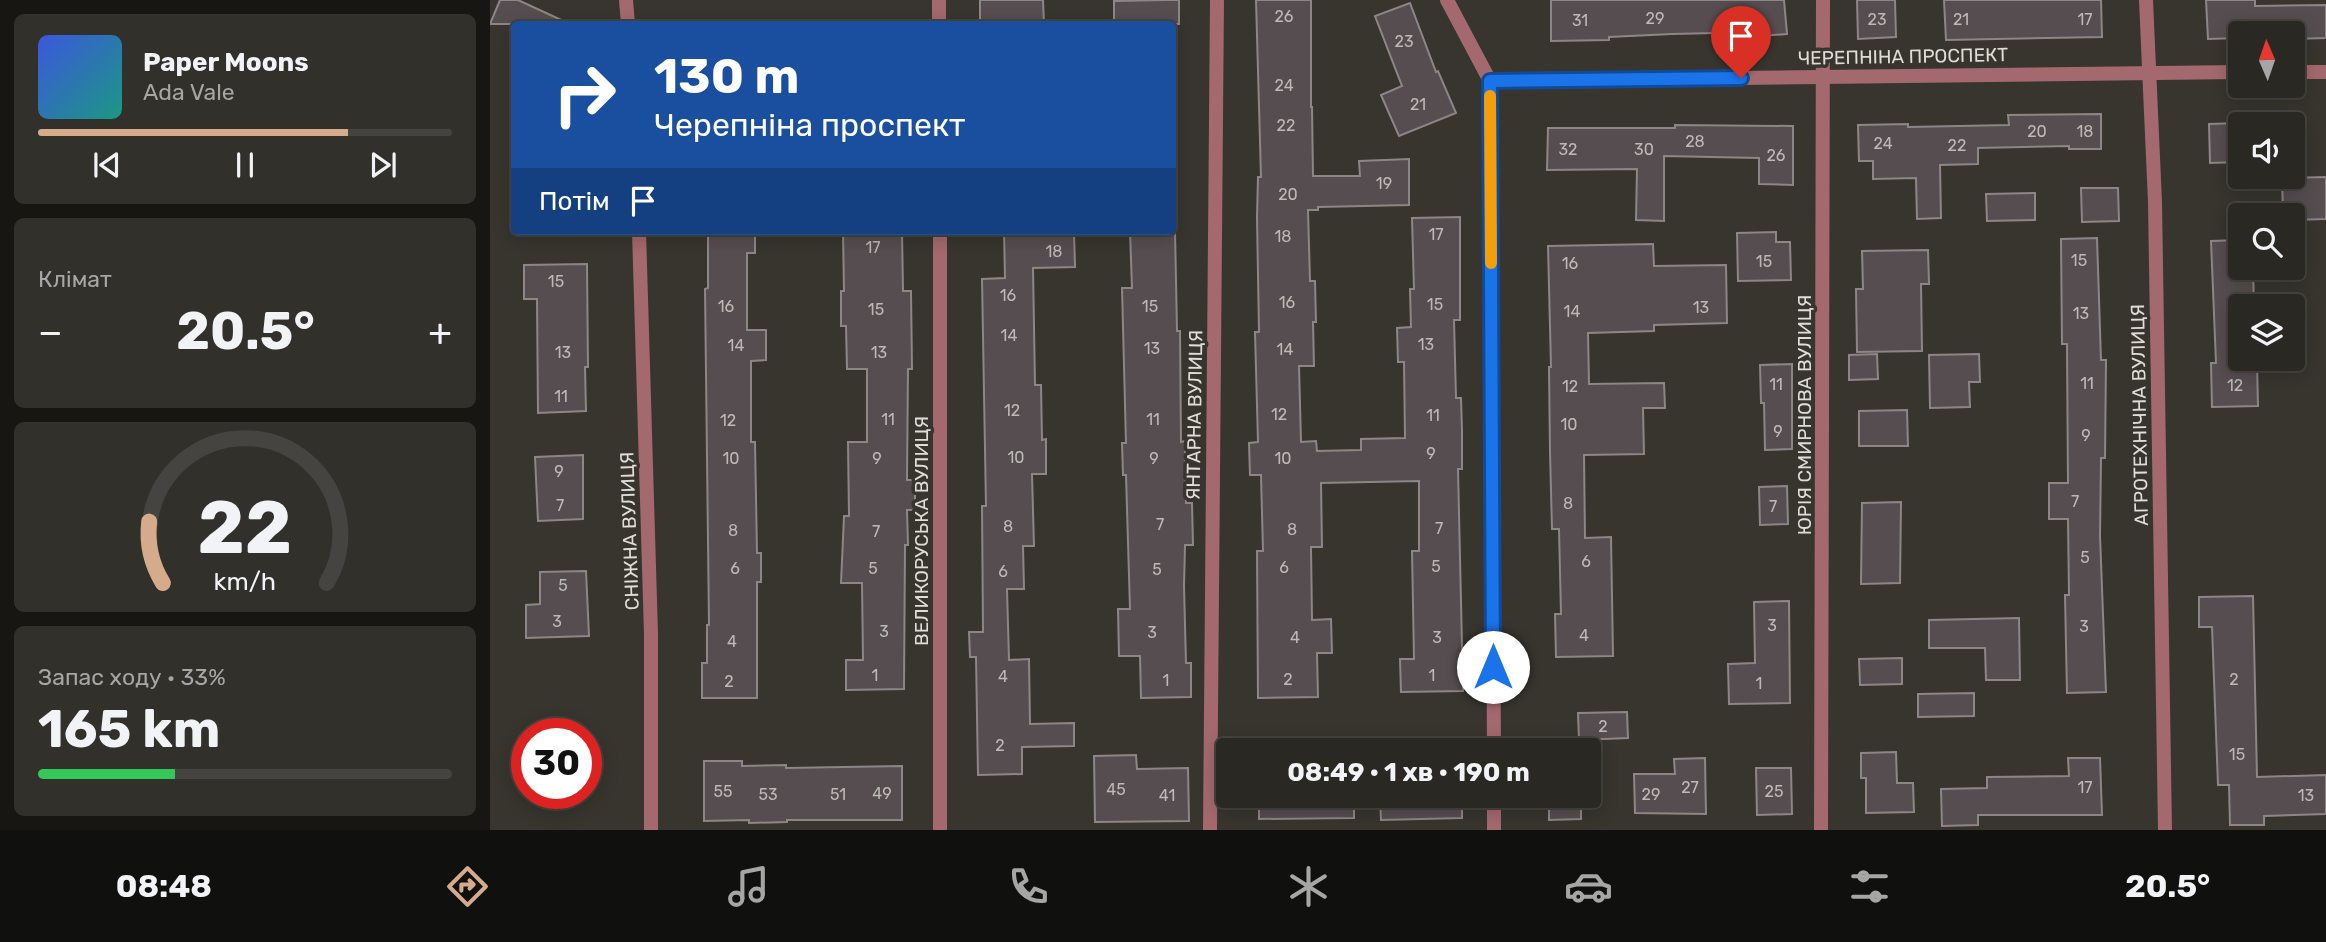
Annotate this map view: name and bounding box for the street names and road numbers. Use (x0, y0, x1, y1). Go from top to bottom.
street label: ЧЕРЕПНІНА ПРОСПЕКТ (1798, 43, 2008, 70)
street label: ЮРІЯ СМИРНОВА ВУЛИЦЯ (1793, 295, 1816, 535)
street label: АГРОТЕХНІЧНА ВУЛИЦЯ (2126, 304, 2153, 526)
street label: ЯНТАРНА ВУЛИЦЯ (1182, 330, 1207, 500)
street label: ВЕЛИКОРУСЬКА ВУЛИЦЯ (910, 416, 933, 646)
street label: СНІЖНА ВУЛИЦЯ (615, 451, 644, 611)

